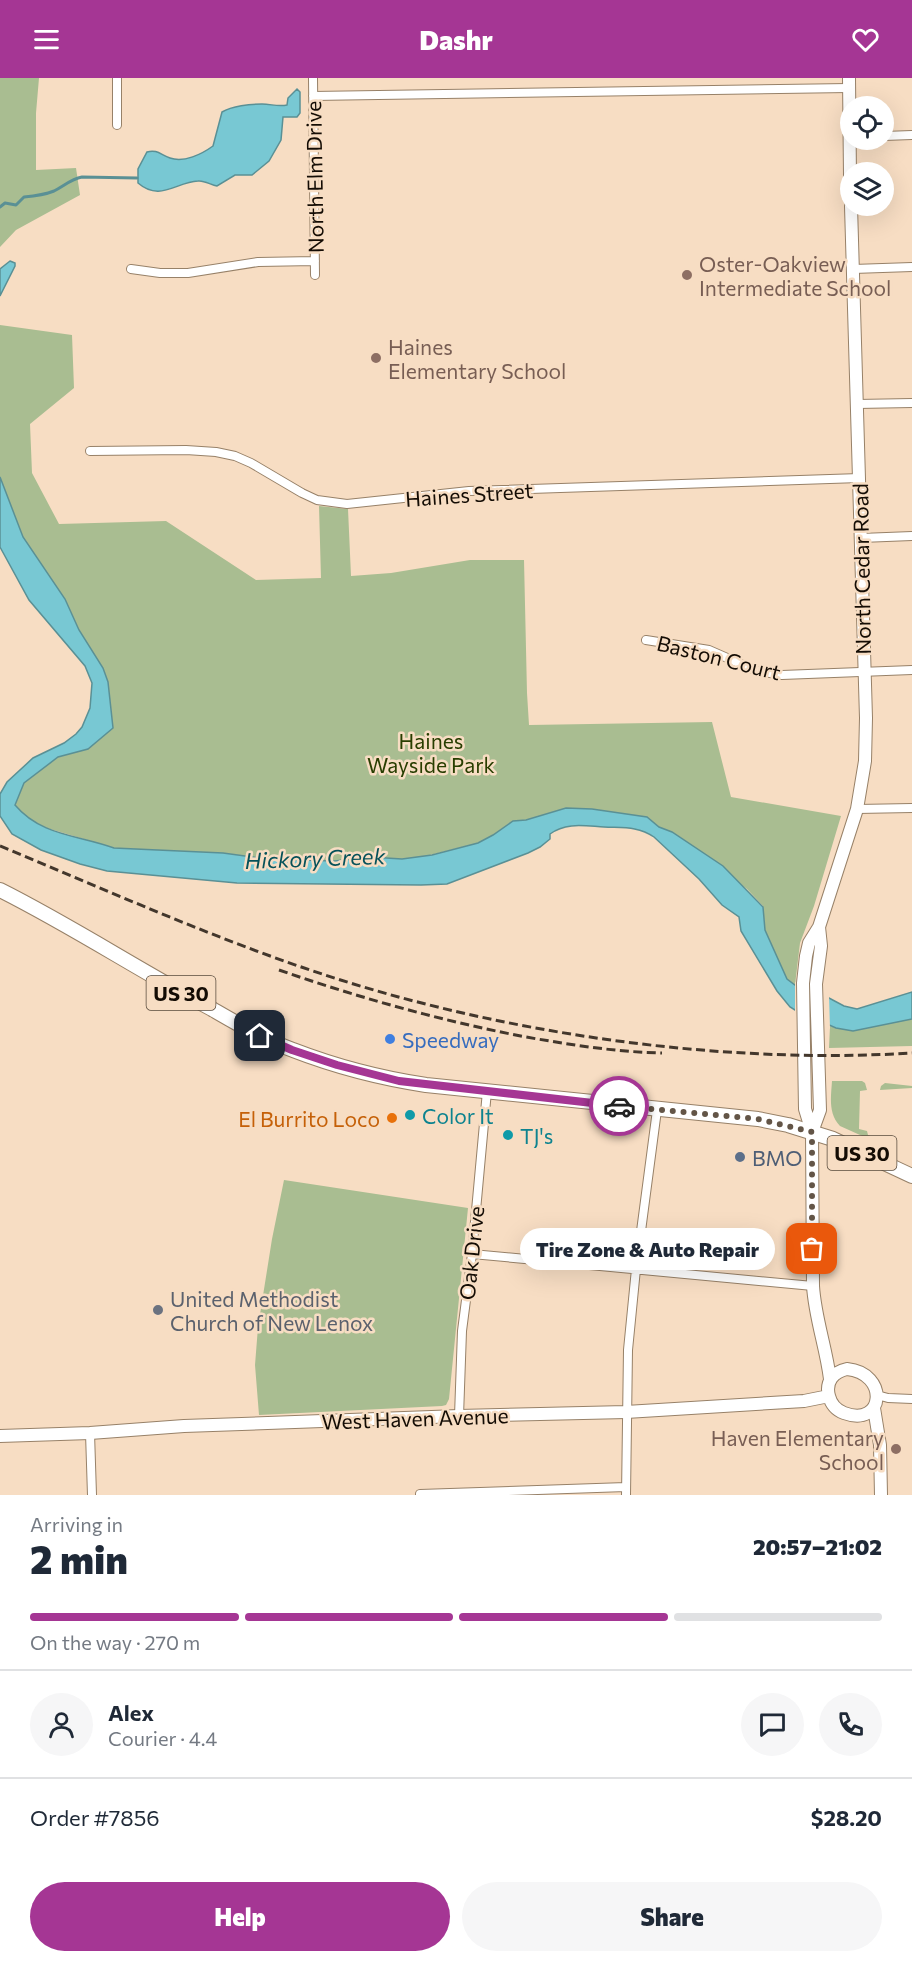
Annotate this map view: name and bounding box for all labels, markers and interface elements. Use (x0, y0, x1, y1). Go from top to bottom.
icon: menu (30, 23, 63, 56)
text: Dashr (419, 23, 493, 56)
icon: heart (849, 23, 882, 56)
map controls (840, 96, 894, 216)
button: locate (840, 96, 894, 150)
street label: North Elm Drive (300, 101, 328, 253)
button: layers (840, 162, 894, 216)
place label: Oster-Oakview Intermediate School (699, 251, 891, 300)
marker: Oster-Oakview Intermediate School (680, 268, 694, 282)
place label: Haines Elementary School (388, 334, 566, 383)
marker: Haines Elementary School (369, 351, 383, 365)
street label: Haines Street (404, 477, 534, 511)
street label: North Cedar Road (847, 483, 875, 655)
street label: Baston Court (654, 630, 784, 684)
park label: Haines Wayside Park (367, 728, 495, 777)
water label: Hickory Creek (244, 842, 387, 874)
road number: US 30 (146, 976, 216, 1010)
pin (234, 1010, 285, 1061)
icon: home (243, 1019, 276, 1052)
place label: Speedway (402, 1027, 499, 1052)
marker: Speedway (383, 1032, 397, 1046)
courier (589, 1076, 649, 1136)
icon: car (603, 1090, 636, 1123)
place label: Color It (422, 1103, 494, 1128)
place label: El Burrito Loco (238, 1106, 380, 1131)
marker: Color It (403, 1108, 417, 1122)
marker: El Burrito Loco (385, 1111, 399, 1125)
place label: TJ's (520, 1123, 553, 1148)
marker: TJ's (501, 1128, 515, 1142)
road number: US 30 (828, 1136, 896, 1170)
place label: BMO (752, 1145, 802, 1170)
marker: BMO (733, 1150, 747, 1164)
street label: Oak Drive (454, 1205, 488, 1301)
pin (786, 1223, 837, 1274)
callout: Tire Zone & Auto Repair (521, 1228, 776, 1270)
icon: bag (795, 1232, 828, 1265)
text: Tire Zone & Auto Repair (536, 1237, 759, 1261)
place label: United Methodist Church of New Lenox (170, 1286, 373, 1335)
marker: United Methodist Church of New Lenox (151, 1303, 165, 1317)
street label: West Haven Avenue (321, 1402, 509, 1434)
place label: Haven Elementary School (711, 1425, 884, 1474)
marker: Haven Elementary School (889, 1442, 903, 1456)
text: Arriving in (30, 1512, 123, 1536)
text: 20:57–21:02 (753, 1533, 882, 1560)
text: 2 min (30, 1534, 128, 1582)
text: On the way · 270 m (30, 1630, 200, 1654)
button: person (30, 1693, 93, 1756)
button: chat (741, 1693, 804, 1756)
button: phone (819, 1693, 882, 1756)
text: Alex (108, 1699, 154, 1726)
text: Courier · 4.4 (108, 1726, 217, 1750)
text: Order #7856 (30, 1804, 160, 1831)
text: $28.20 (811, 1804, 882, 1831)
button: Help (30, 1882, 450, 1951)
button: Share (462, 1882, 882, 1951)

